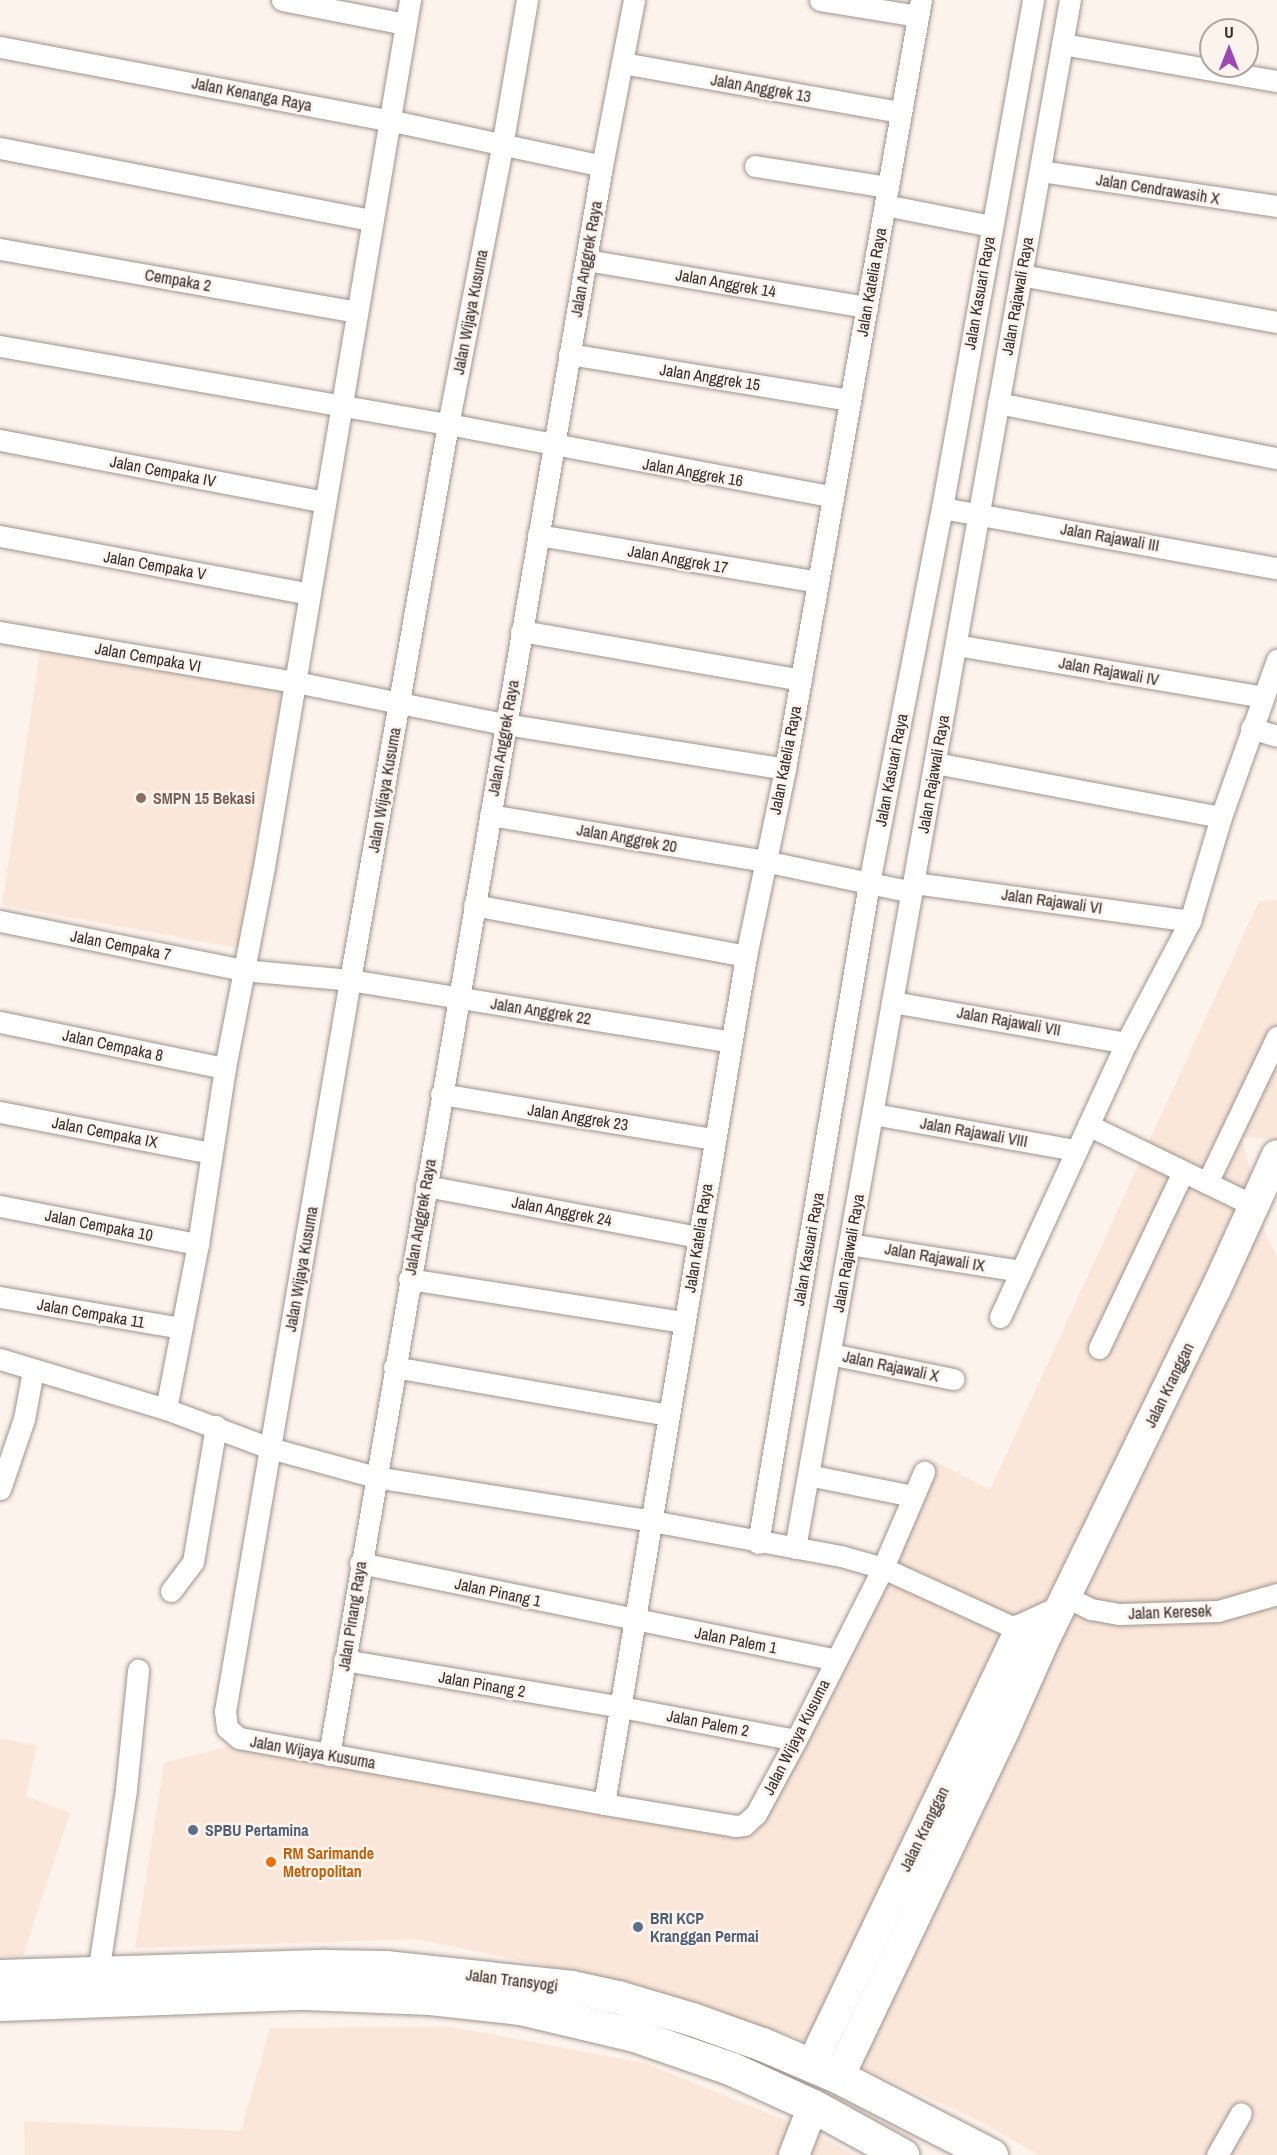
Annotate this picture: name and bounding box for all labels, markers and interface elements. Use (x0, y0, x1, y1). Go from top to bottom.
north arrow (1199, 18, 1259, 78)
text: U (1224, 21, 1234, 43)
street label: Jalan Anggrek 13 (709, 70, 813, 106)
street label: Jalan Kenanga Raya (190, 73, 314, 115)
street label: Jalan Cendrawasih X (1095, 170, 1221, 208)
street label: Jalan Anggrek Raya (566, 199, 606, 319)
street label: Jalan Katelia Raya (852, 226, 890, 338)
street label: Jalan Kasuari Raya (960, 235, 998, 351)
street label: Jalan Rajawali Raya (997, 235, 1037, 357)
street label: Jalan Wijaya Kusuma (448, 248, 492, 376)
street label: Cempaka 2 (143, 265, 213, 295)
street label: Jalan Anggrek 14 (674, 265, 778, 301)
street label: Jalan Anggrek 15 (658, 360, 762, 394)
street label: Jalan Cempaka IV (109, 451, 217, 491)
street label: Jalan Anggrek 16 (641, 454, 745, 490)
street label: Jalan Rajawali III (1059, 519, 1161, 555)
street label: Jalan Anggrek 17 (626, 541, 730, 577)
street label: Jalan Cempaka V (102, 547, 208, 583)
street label: Jalan Cempaka VI (94, 638, 202, 676)
street label: Jalan Rajawali IV (1057, 653, 1161, 689)
street label: Jalan Anggrek Raya (483, 678, 523, 798)
street label: Jalan Katelia Raya (765, 704, 805, 816)
street label: Jalan Kasuari Raya (871, 712, 911, 828)
street label: Jalan Rajawali Raya (913, 713, 953, 835)
street label: Jalan Wijaya Kusuma (364, 726, 404, 854)
place label: SMPN 15 Bekasi (153, 788, 255, 808)
marker: SMPN 15 Bekasi (134, 791, 148, 805)
street label: Jalan Anggrek 20 (575, 820, 679, 856)
street label: Jalan Rajawali VI (1000, 884, 1104, 918)
street label: Jalan Cempaka 7 (69, 926, 173, 964)
street label: Jalan Anggrek 22 (489, 994, 593, 1028)
street label: Jalan Rajawali VII (956, 1002, 1062, 1040)
street label: Jalan Cempaka 8 (61, 1025, 165, 1065)
street label: Jalan Anggrek 23 (526, 1100, 630, 1134)
street label: Jalan Cempaka IX (51, 1112, 159, 1152)
street label: Jalan Rajawali VIII (919, 1113, 1029, 1151)
street label: Jalan Anggrek Raya (400, 1157, 440, 1277)
street label: Jalan Katelia Raya (680, 1182, 716, 1294)
street label: Jalan Kasuari Raya (789, 1191, 827, 1307)
street label: Jalan Anggrek 24 (510, 1192, 614, 1230)
street label: Jalan Rajawali Raya (828, 1192, 868, 1314)
street label: Jalan Cempaka 10 (43, 1205, 155, 1245)
street label: Jalan Wijaya Kusuma (281, 1205, 321, 1333)
street label: Jalan Rajawali IX (883, 1239, 987, 1275)
street label: Jalan Cempaka 11 (36, 1294, 146, 1332)
street label: Jalan Kranggan (1140, 1339, 1198, 1431)
street label: Jalan Rajawali X (841, 1346, 941, 1386)
street label: Jalan Pinang Raya (334, 1560, 370, 1672)
street label: Jalan Pinang 1 (453, 1574, 543, 1610)
street label: Jalan Keresek (1128, 1601, 1212, 1623)
street label: Jalan Palem 1 (693, 1623, 779, 1657)
street label: Jalan Pinang 2 (437, 1667, 527, 1701)
street label: Jalan Wijaya Kusuma (759, 1676, 833, 1798)
street label: Jalan Palem 2 (665, 1706, 751, 1740)
street label: Jalan Wijaya Kusuma (249, 1732, 377, 1772)
street label: Jalan Kranggan (895, 1783, 953, 1875)
place label: SPBU Pertamina (205, 1820, 309, 1840)
marker: SPBU Pertamina (186, 1823, 200, 1837)
place label: RM Sarimande Metropolitan (283, 1843, 374, 1881)
marker: RM Sarimande Metropolitan (264, 1855, 278, 1869)
place label: BRI KCP Kranggan Permai (650, 1908, 759, 1946)
marker: BRI KCP Kranggan Permai (631, 1920, 645, 1934)
street label: Jalan Transyogi (465, 1965, 559, 1995)

